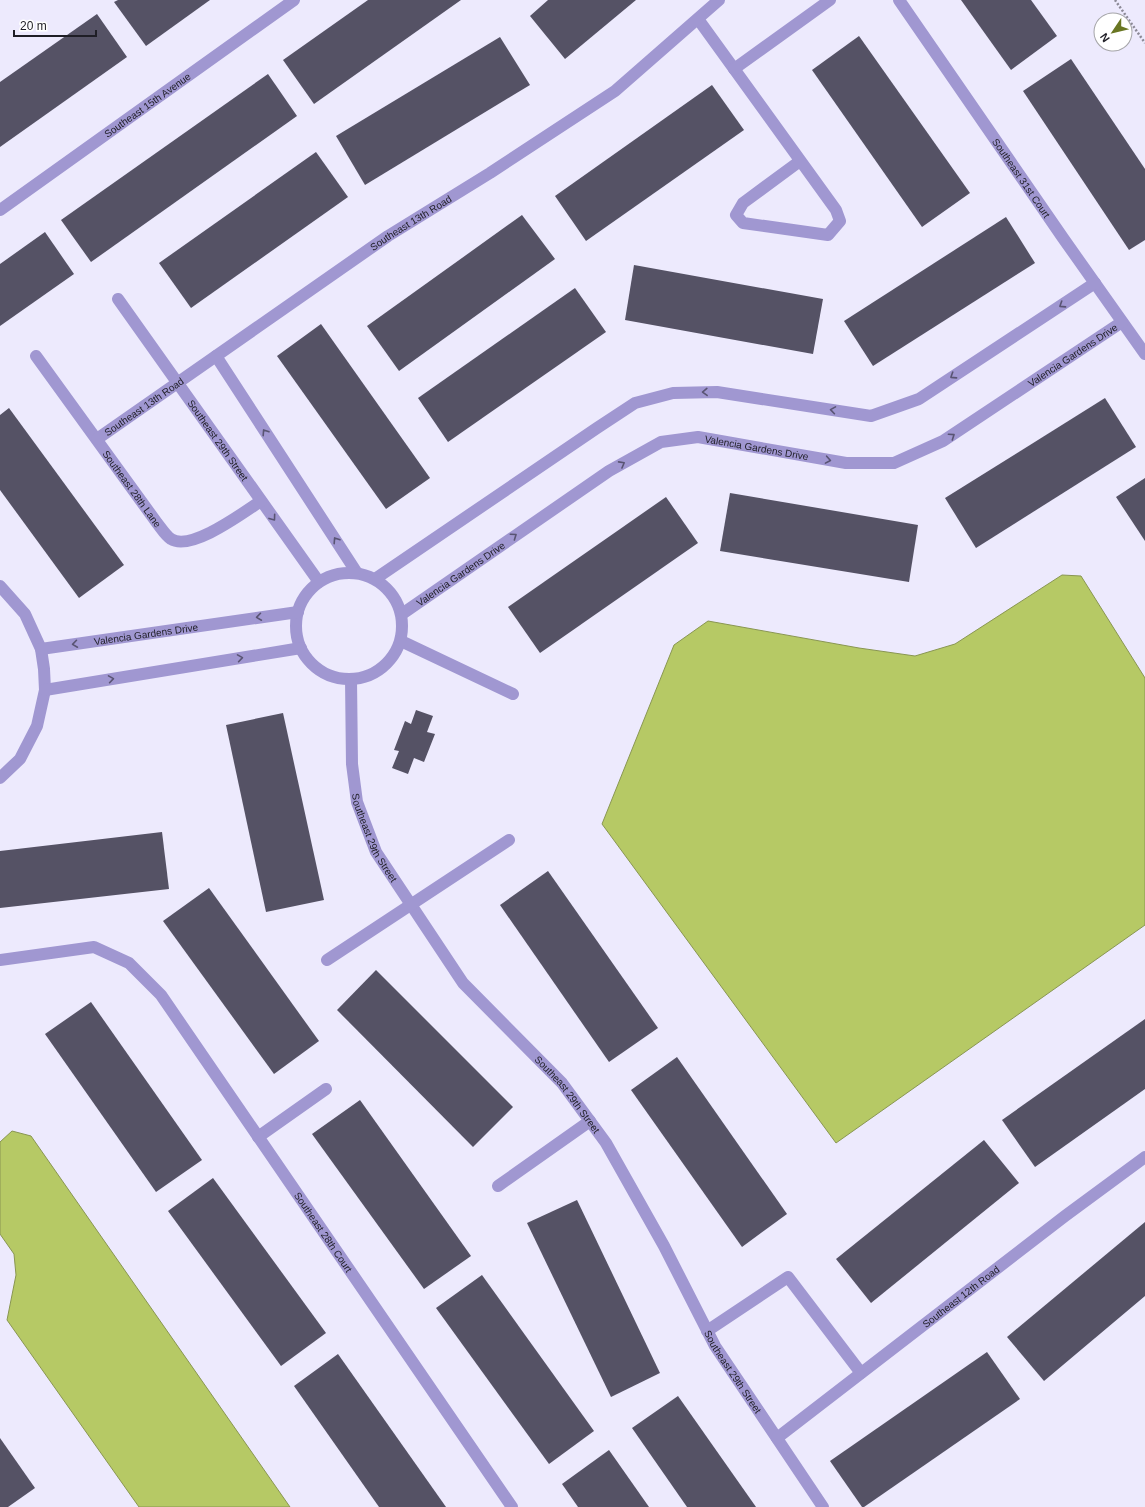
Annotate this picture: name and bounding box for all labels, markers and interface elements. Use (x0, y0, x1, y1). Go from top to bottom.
scale bar (14, 12, 96, 38)
north arrow (1093, 12, 1133, 52)
text: 20 m (20, 19, 47, 33)
text: N (1098, 31, 1112, 44)
street label: Southeast 15th Avenue (102, 70, 193, 139)
street label: Southeast 31st Court (990, 136, 1053, 220)
street label: Southeast 13th Road (368, 193, 453, 252)
one-way arrow (1059, 300, 1066, 308)
street label: Valencia Gardens Drive (1026, 321, 1120, 389)
one-way arrow (951, 372, 958, 379)
street label: Southeast 13th Road (102, 375, 185, 438)
one-way arrow (702, 388, 708, 396)
street label: Southeast 29th Street (186, 397, 251, 483)
one-way arrow (830, 406, 837, 415)
one-way arrow (263, 429, 270, 436)
street label: Valencia Gardens Drive (704, 433, 810, 462)
one-way arrow (948, 433, 955, 440)
street label: Southeast 28th Lane (101, 448, 164, 530)
one-way arrow (825, 455, 831, 464)
one-way arrow (618, 461, 625, 468)
one-way arrow (268, 513, 275, 520)
one-way arrow (510, 534, 517, 541)
one-way arrow (334, 538, 341, 545)
street label: Valencia Gardens Drive (414, 539, 507, 608)
one-way arrow (256, 612, 262, 621)
street label: Valencia Gardens Drive (93, 621, 199, 647)
one-way arrow (72, 639, 78, 648)
one-way arrow (237, 654, 243, 663)
one-way arrow (108, 675, 114, 684)
street label: Southeast 29th Street (350, 793, 400, 884)
street label: Southeast 29th Street (533, 1053, 602, 1135)
street label: Southeast 28th Court (292, 1190, 355, 1274)
street label: Southeast 12th Road (920, 1263, 1001, 1329)
street label: Southeast 29th Street (702, 1328, 764, 1415)

